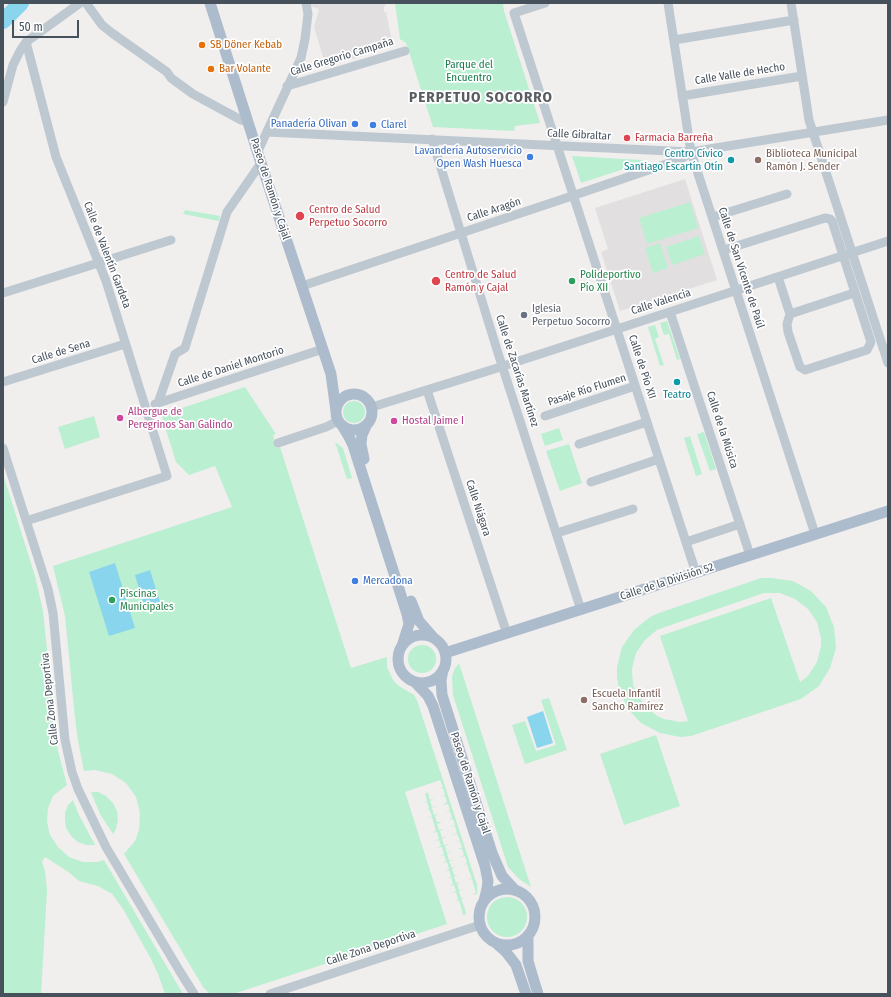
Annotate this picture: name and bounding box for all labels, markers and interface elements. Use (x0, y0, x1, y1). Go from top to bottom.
scale bar (14, 12, 81, 38)
text: 50 m (19, 20, 43, 34)
street label: Calle Gregorio Campaña (289, 35, 395, 79)
place label: SB Döner Kebab (210, 38, 282, 52)
marker: SB Döner Kebab (197, 40, 207, 50)
park label: Parque del Encuentro (445, 58, 493, 84)
street label: Calle Valle de Hecho (694, 60, 786, 88)
place label: Bar Volante (219, 62, 271, 76)
marker: Bar Volante (206, 64, 216, 74)
district label: PERPETUO SOCORRO (409, 89, 553, 107)
place label: Panadería Olivan (271, 117, 347, 131)
place label: Clarel (381, 118, 407, 132)
marker: Panadería Olivan (350, 119, 360, 129)
marker: Clarel (368, 120, 378, 130)
street label: Calle Gibraltar (547, 127, 611, 143)
place label: Farmacia Barreña (635, 131, 713, 145)
marker: Farmacia Barreña (622, 133, 632, 143)
street label: Paseo de Ramón y Cajal (247, 137, 293, 241)
place label: Lavandería Autoservicio Open Wash Huesca (414, 144, 522, 170)
place label: Centro Cívico Santiago Escartín Otín (624, 147, 723, 173)
place label: Biblioteca Municipal Ramón J. Sender (766, 147, 857, 173)
marker: Lavandería Autoservicio Open Wash Huesca (525, 152, 535, 162)
marker: Centro Cívico Santiago Escartín Otín (726, 155, 736, 165)
marker: Biblioteca Municipal Ramón J. Sender (753, 155, 763, 165)
street label: Calle Aragón (465, 195, 523, 225)
street label: Calle de Valentín Gardeta (81, 200, 133, 310)
place label: Centro de Salud Perpetuo Socorro (309, 203, 387, 229)
street label: Calle de San Vicente de Paúl (715, 206, 767, 330)
marker: Centro de Salud Perpetuo Socorro (294, 210, 306, 222)
place label: Centro de Salud Ramón y Cajal (445, 268, 516, 294)
place label: Polideportivo Pío XII (580, 268, 641, 294)
marker: Centro de Salud Ramón y Cajal (430, 275, 442, 287)
marker: Polideportivo Pío XII (567, 276, 577, 286)
street label: Calle Valencia (630, 286, 692, 318)
place label: Iglesia Perpetuo Socorro (532, 302, 610, 328)
marker: Iglesia Perpetuo Socorro (519, 310, 529, 320)
street label: Calle de Zacarías Martínez (493, 313, 541, 429)
street label: Calle de Pío XII (625, 333, 659, 401)
street label: Calle de Sena (30, 337, 92, 367)
street label: Calle de Daniel Montorio (176, 344, 286, 390)
street label: Pasaje Río Flumen (546, 371, 628, 409)
marker: Teatro (672, 377, 682, 387)
place label: Teatro (663, 388, 691, 402)
street label: Calle de la Música (703, 390, 741, 470)
place label: Albergue de Peregrinos San Galindo (128, 405, 232, 431)
marker: Albergue de Peregrinos San Galindo (115, 413, 125, 423)
place label: Hostal Jaime I (402, 414, 464, 428)
marker: Hostal Jaime I (389, 416, 399, 426)
street label: Calle Niágara (463, 478, 493, 538)
street label: Calle de la División 52 (619, 561, 715, 603)
place label: Mercadona (363, 574, 413, 588)
marker: Mercadona (350, 576, 360, 586)
place label: Piscinas Municipales (120, 587, 174, 613)
marker: Piscinas Municipales (107, 595, 117, 605)
street label: Calle Zona Deportiva (39, 652, 61, 746)
place label: Escuela Infantil Sancho Ramírez (592, 687, 663, 713)
marker: Escuela Infantil Sancho Ramírez (579, 695, 589, 705)
street label: Paseo de Ramón y Cajal (447, 731, 493, 835)
street label: Calle Zona Deportiva (325, 927, 417, 969)

